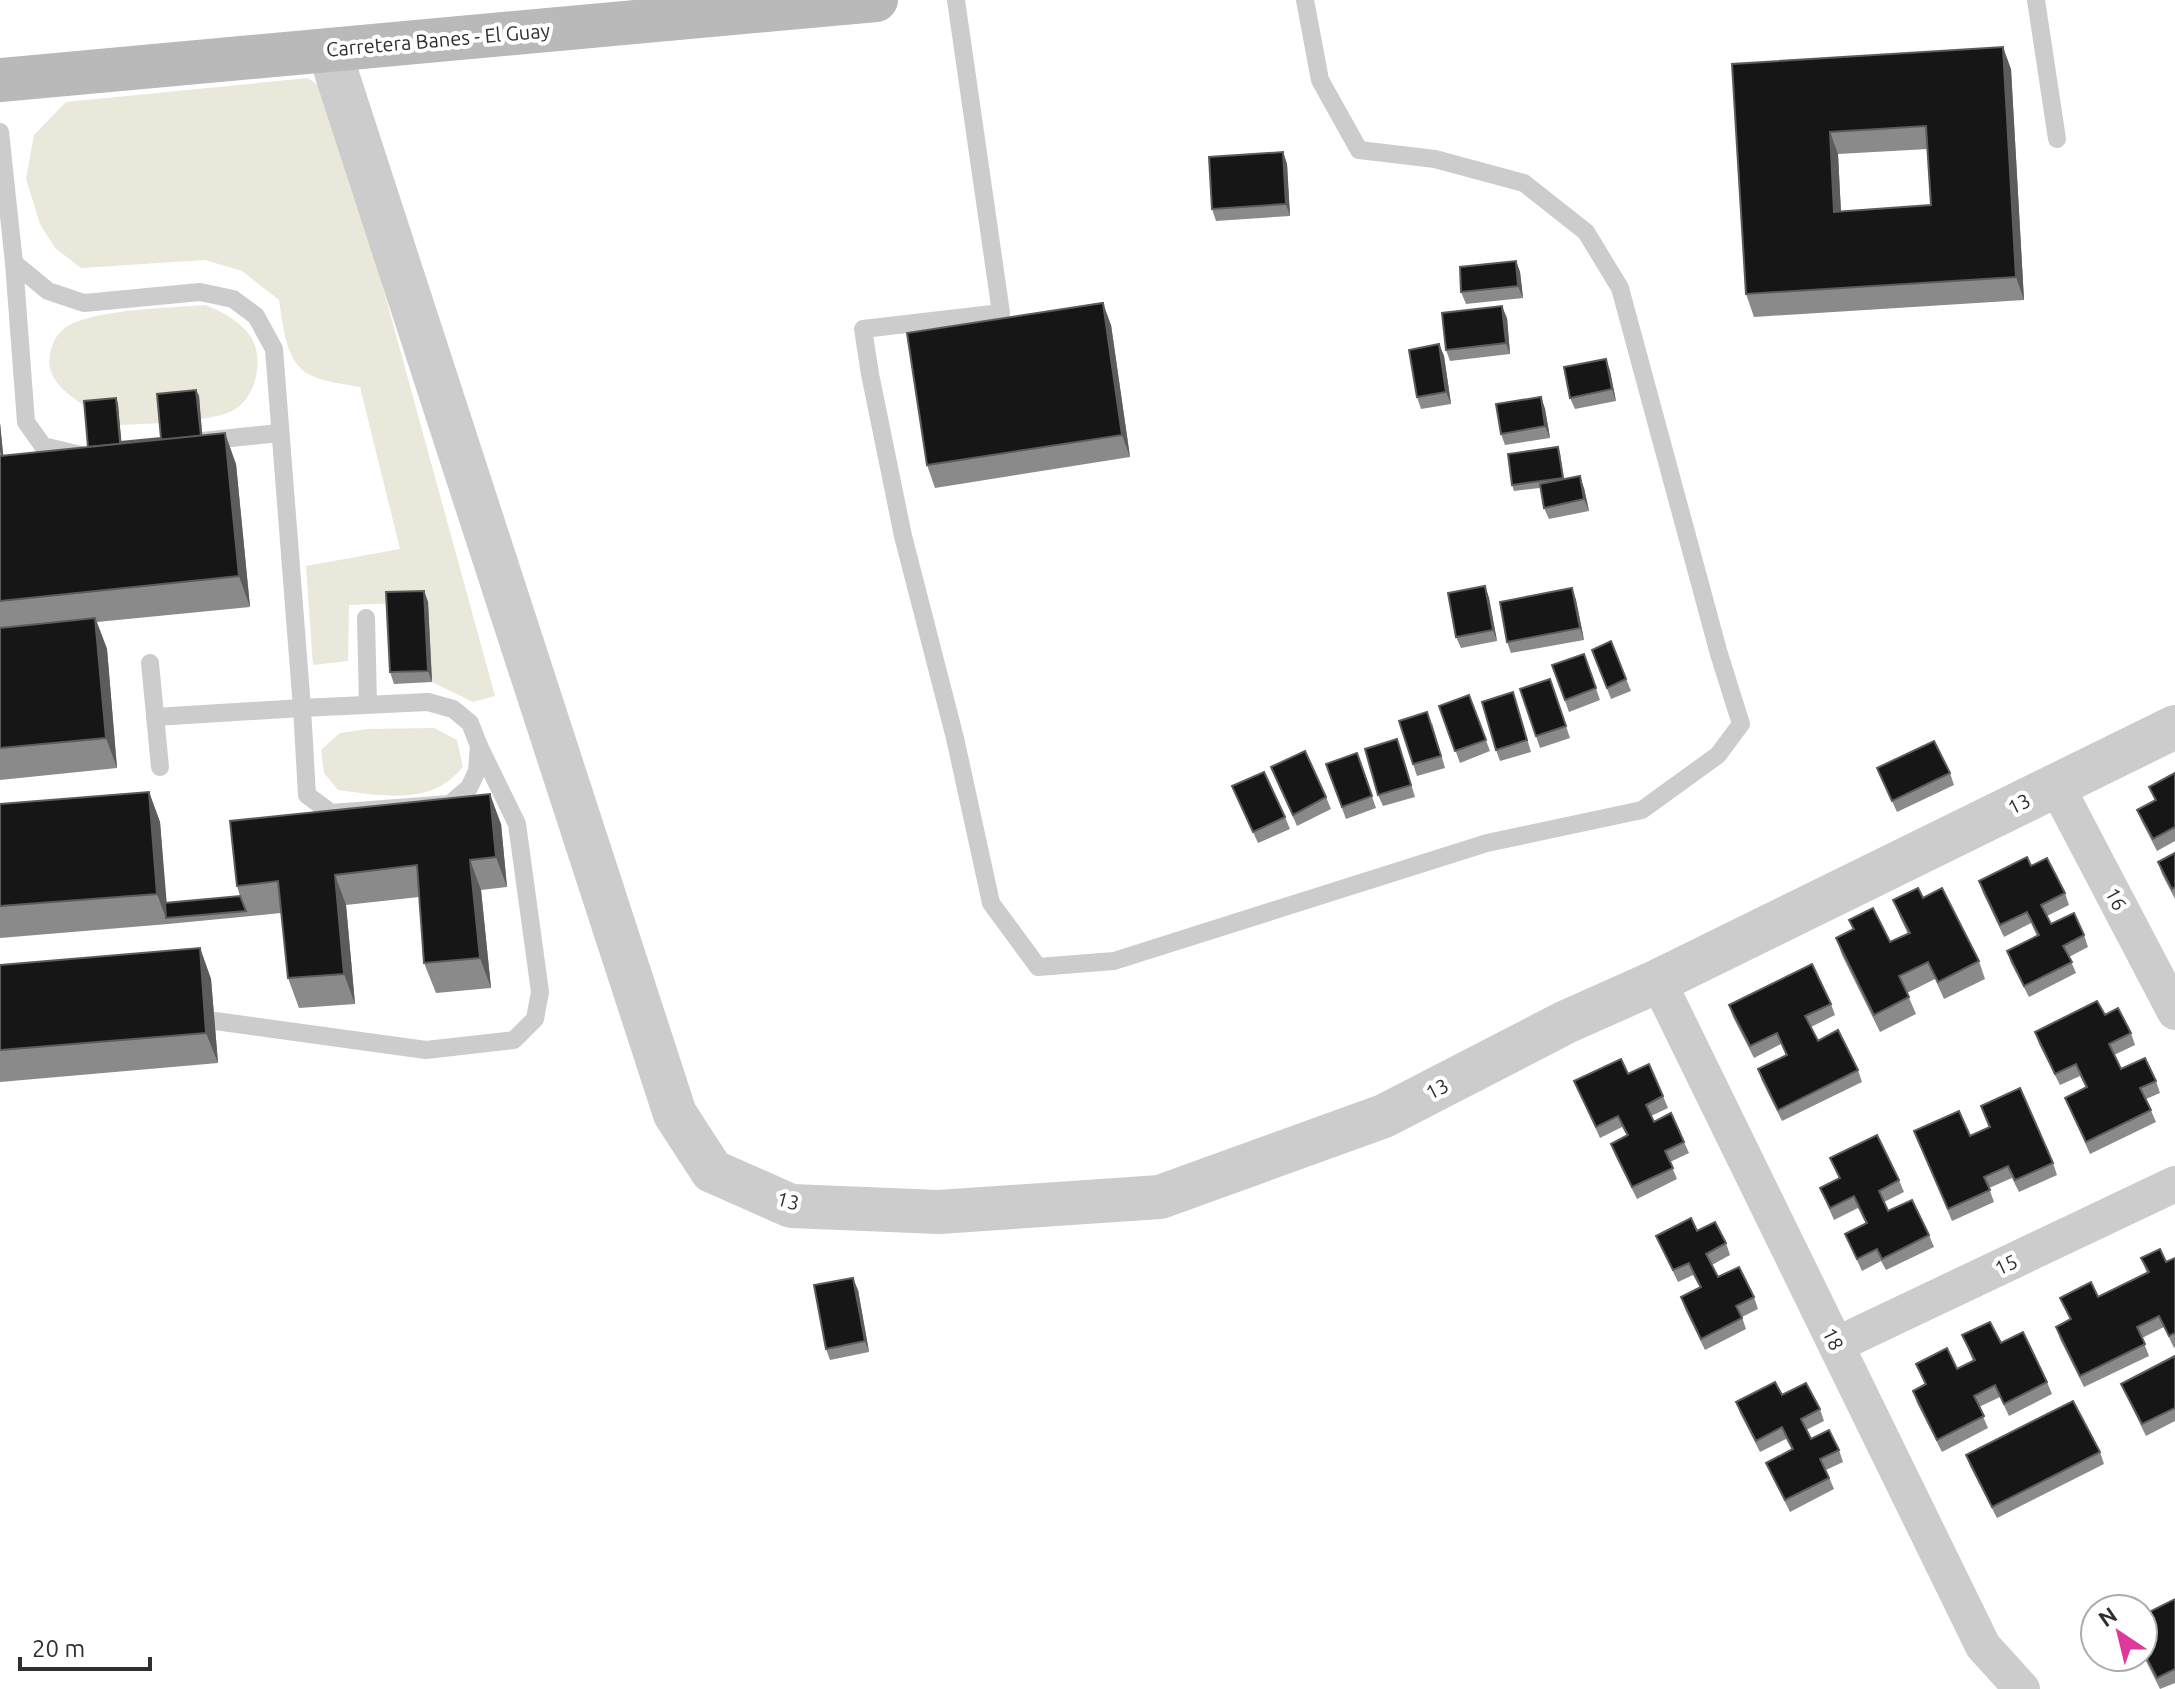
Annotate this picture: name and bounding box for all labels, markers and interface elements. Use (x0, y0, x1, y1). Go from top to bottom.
street label: Carretera Banes - El Guay (325, 18, 551, 61)
street label: 13 (2004, 788, 2034, 819)
street label: 16 (2101, 883, 2132, 914)
street label: 13 (1422, 1073, 1452, 1104)
street label: 13 (774, 1186, 802, 1215)
street label: 15 (1991, 1249, 2021, 1280)
street label: 18 (1818, 1324, 1849, 1354)
north arrow (2079, 1593, 2159, 1673)
text: N (2093, 1601, 2121, 1631)
scale bar (20, 1621, 150, 1671)
text: 20 m (32, 1635, 85, 1662)

